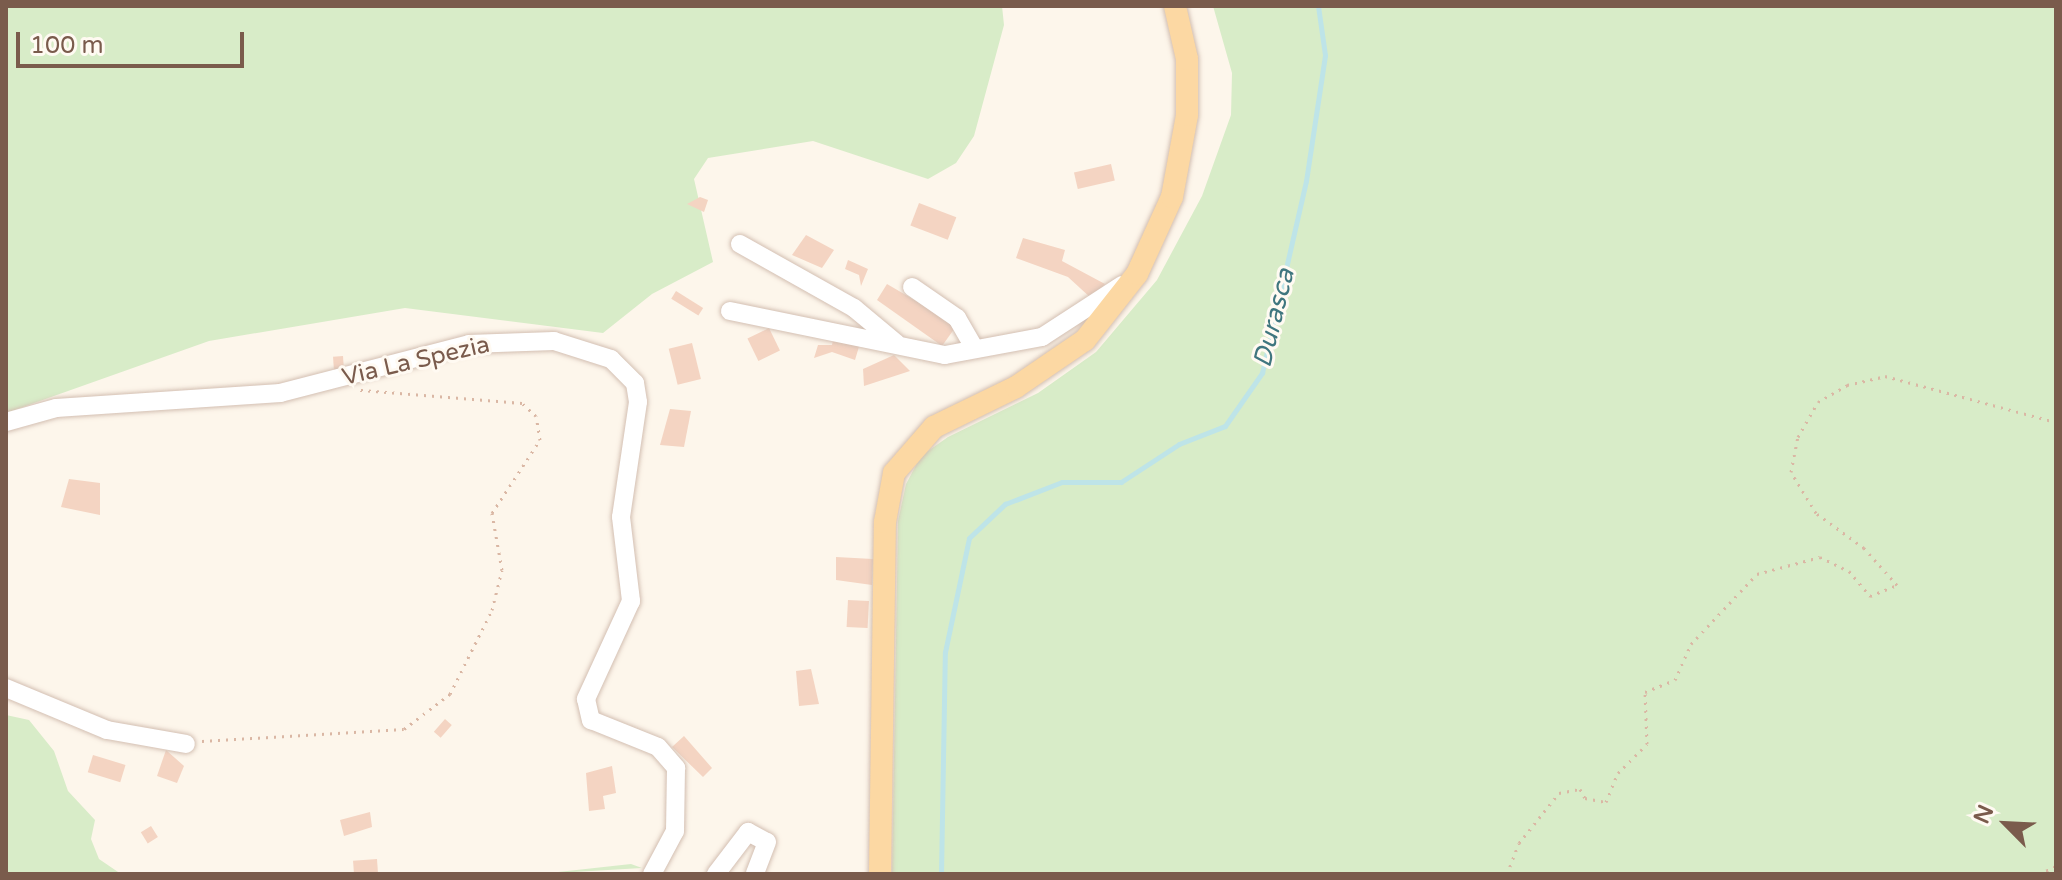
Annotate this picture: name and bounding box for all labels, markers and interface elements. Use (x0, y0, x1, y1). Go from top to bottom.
scale bar (20, 16, 248, 66)
text: 100 m (30, 31, 104, 60)
water label: Durasca (1247, 265, 1301, 371)
street label: Via La Spezia (339, 330, 493, 392)
north arrow (1966, 784, 2046, 864)
text: N (1969, 801, 2000, 828)

